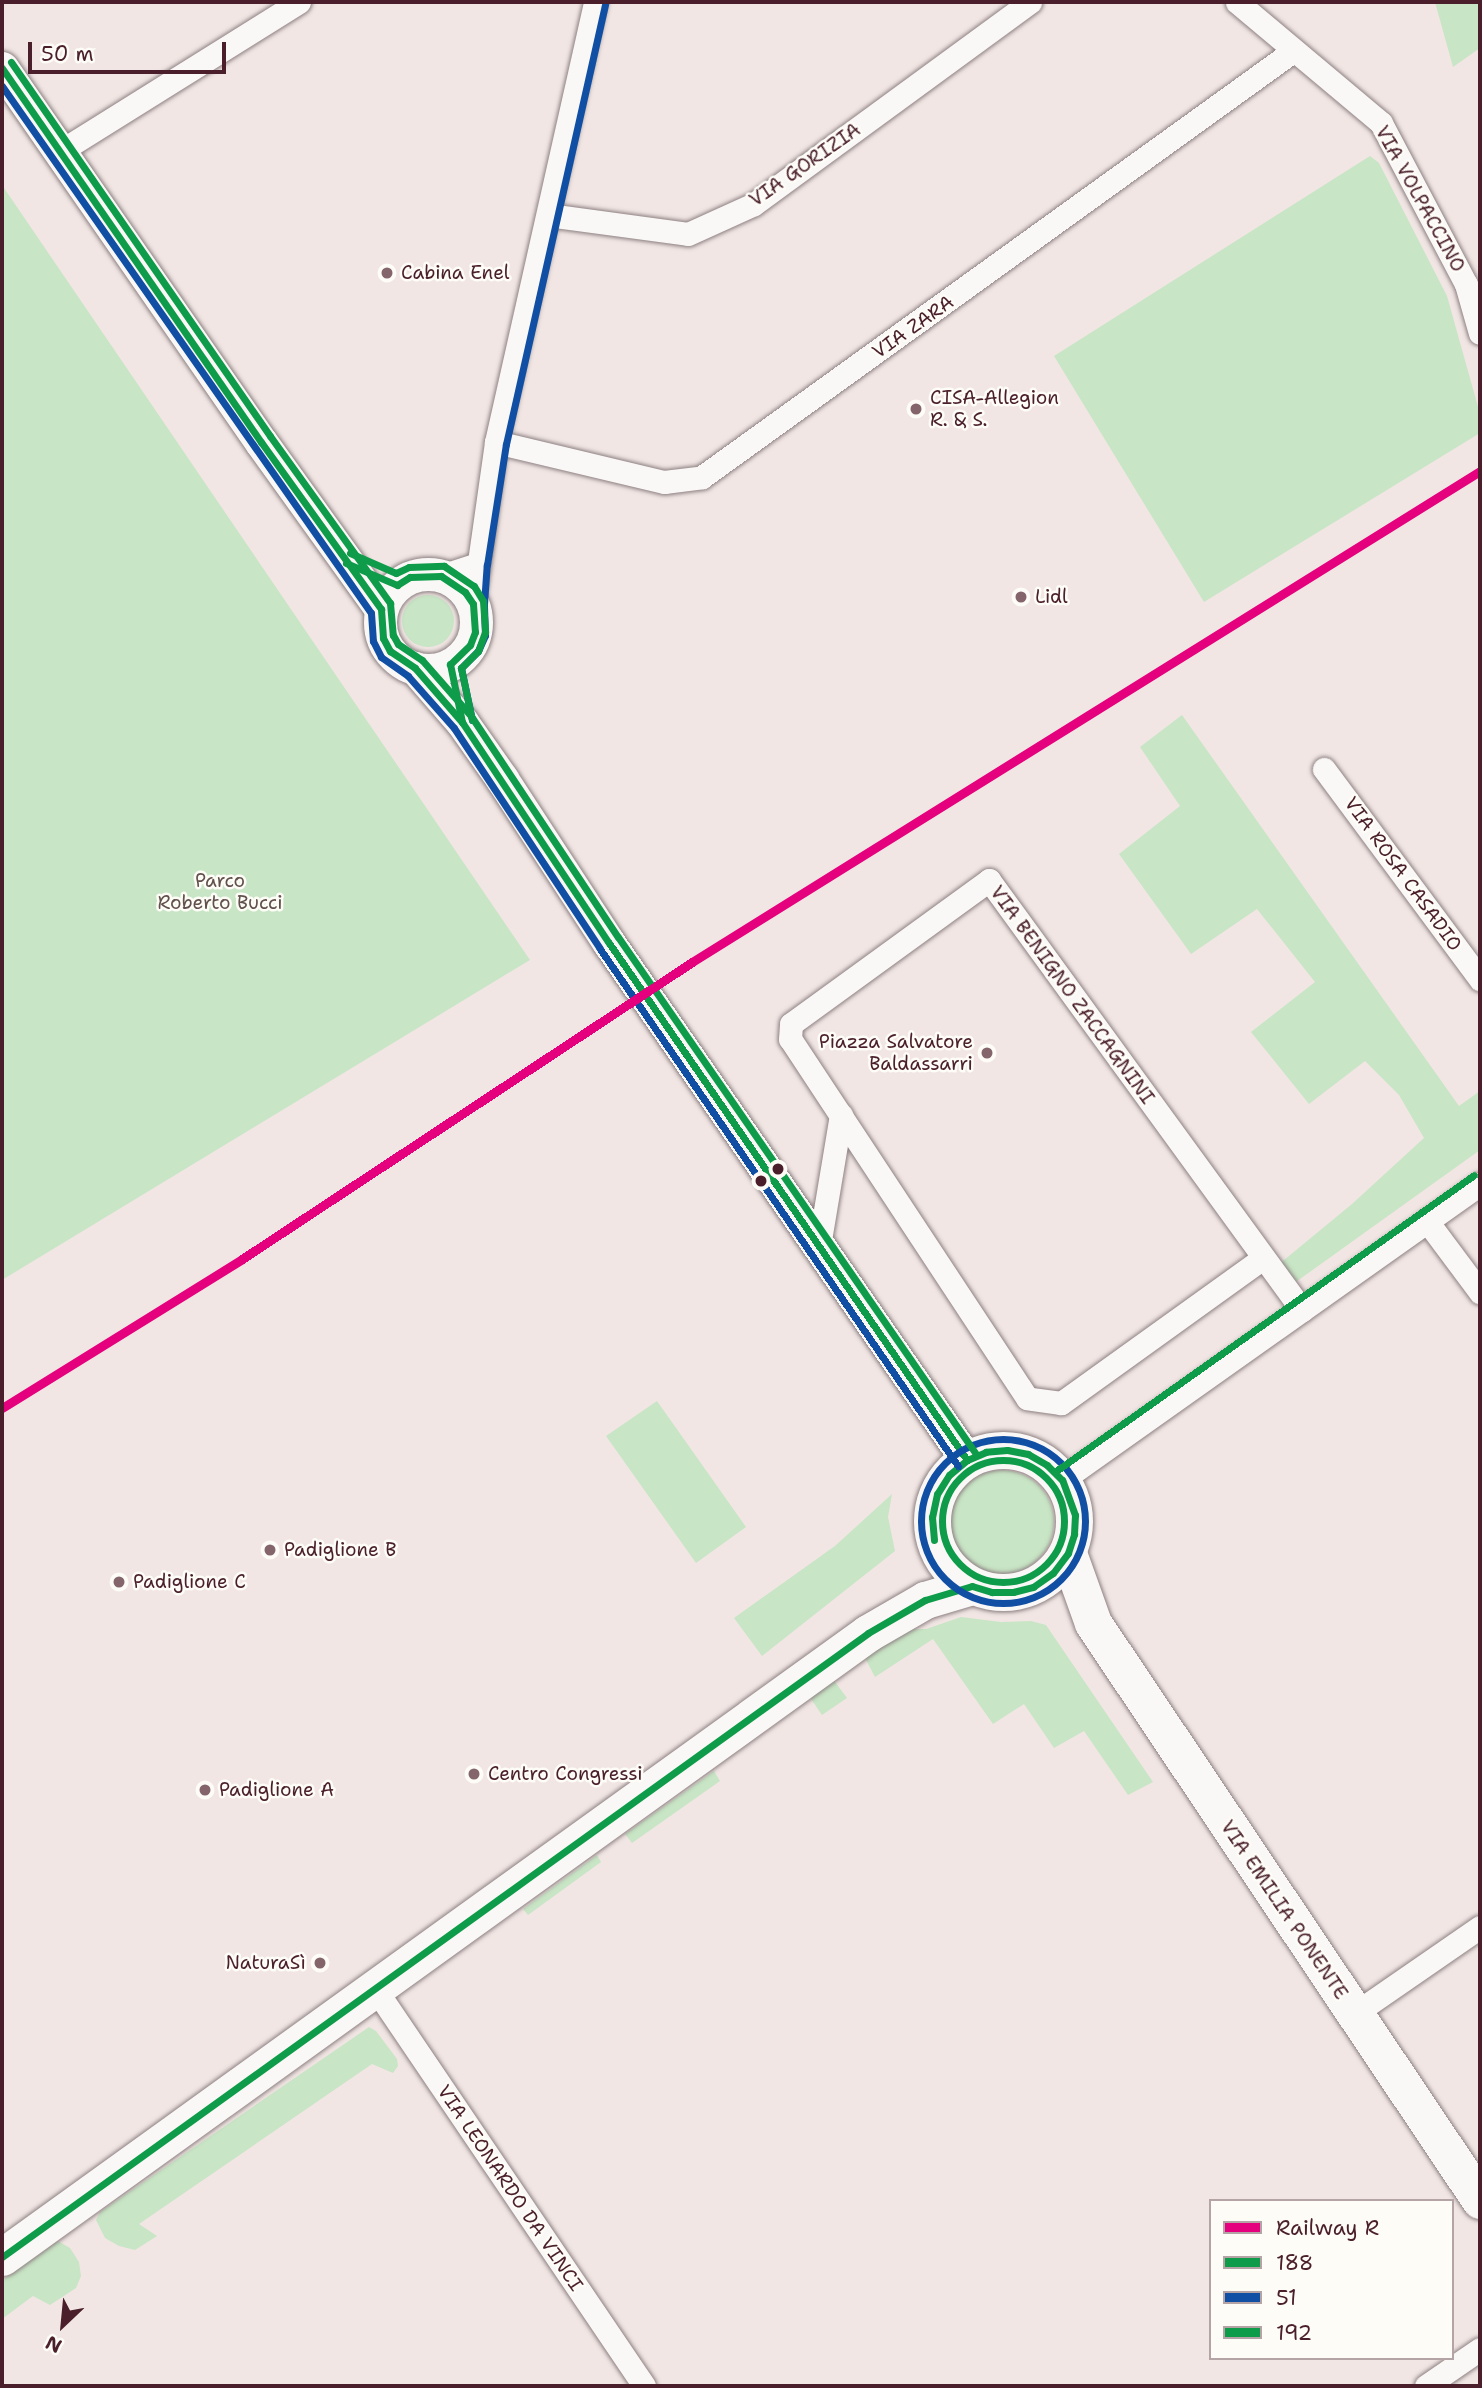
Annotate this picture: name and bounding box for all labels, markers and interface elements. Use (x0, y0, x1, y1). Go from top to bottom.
scale bar (32, 28, 229, 72)
text: 50 m (41, 40, 94, 68)
street label: VIA GORIZIA (745, 118, 865, 212)
street label: VIA VOLPACCINO (1370, 122, 1470, 276)
place label: Cabina Enel (401, 262, 509, 284)
marker: Cabina Enel (379, 265, 395, 281)
street label: VIA ZARA (868, 291, 958, 363)
place label: CISA-Allegion R. & S. (930, 387, 1059, 431)
marker: CISA-Allegion R. & S. (908, 401, 924, 417)
place label: Lidl (1035, 586, 1068, 608)
marker: Lidl (1013, 589, 1029, 605)
street label: VIA ROSA CASADIO (1339, 793, 1467, 955)
park label: Parco Roberto Bucci (157, 870, 283, 914)
street label: VIA BENIGNO ZACCAGNINI (985, 881, 1159, 1109)
place label: Piazza Salvatore Baldassarri (819, 1031, 973, 1075)
marker: Piazza Salvatore Baldassarri (979, 1045, 995, 1061)
unlabelled marker (771, 1162, 785, 1176)
unlabelled marker (754, 1174, 768, 1188)
place label: Padiglione B (284, 1539, 397, 1561)
marker: Padiglione B (262, 1542, 278, 1558)
place label: Padiglione C (133, 1571, 246, 1593)
marker: Padiglione C (111, 1574, 127, 1590)
place label: Centro Congressi (488, 1763, 643, 1785)
marker: Centro Congressi (466, 1766, 482, 1782)
place label: Padiglione A (219, 1779, 334, 1801)
marker: Padiglione A (197, 1782, 213, 1798)
street label: VIA EMILIA PONENTE (1216, 1816, 1352, 2004)
place label: NaturaSì (226, 1952, 306, 1974)
marker: NaturaSì (312, 1955, 328, 1971)
street label: VIA LEONARDO DA VINCI (432, 2081, 588, 2295)
legend (1209, 2199, 1454, 2360)
text: Railway R (1276, 2214, 1379, 2242)
text: 188 (1276, 2249, 1313, 2277)
text: 51 (1276, 2284, 1297, 2312)
north arrow (28, 2290, 98, 2360)
text: 192 (1276, 2319, 1312, 2347)
text: N (41, 2330, 66, 2359)

